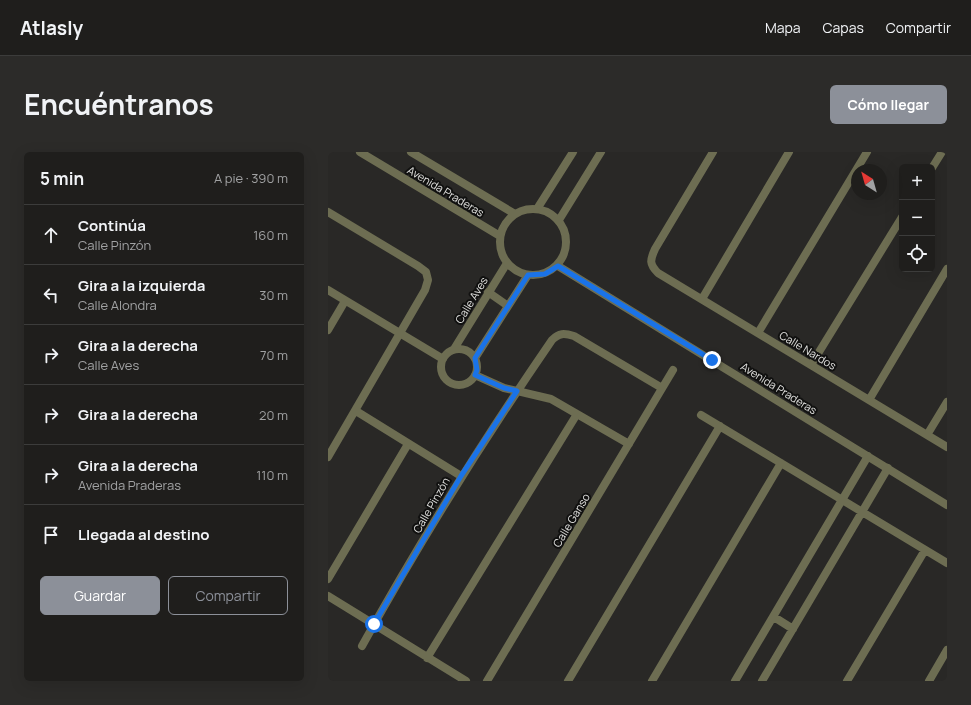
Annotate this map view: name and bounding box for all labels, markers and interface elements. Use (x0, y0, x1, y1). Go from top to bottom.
text: Atlasly (20, 15, 83, 41)
text: Mapa (765, 18, 801, 37)
text: Capas (823, 18, 864, 37)
text: Compartir (886, 18, 951, 37)
text: Encuéntranos (24, 85, 214, 123)
button: Cómo llegar (830, 85, 947, 124)
street label: Avenida Praderas (405, 162, 487, 220)
north arrow (851, 164, 887, 200)
map controls (899, 164, 935, 272)
button: + (899, 164, 935, 200)
text: 5 min (40, 167, 84, 190)
text: A pie · 390 m (214, 169, 288, 187)
button: − (899, 200, 935, 236)
text: Continúa (78, 215, 146, 236)
icon: ahead (40, 224, 62, 246)
text: 160 m (253, 226, 288, 244)
text: Calle Pinzón (78, 236, 151, 254)
button: locate (899, 236, 935, 272)
street label: Calle Aves (451, 274, 491, 326)
text: Gira a la izquierda (78, 275, 205, 296)
icon: left (40, 284, 62, 306)
text: 30 m (259, 286, 288, 304)
text: Calle Alondra (78, 296, 157, 314)
street label: Calle Nardos (777, 327, 839, 373)
text: Gira a la derecha (78, 335, 198, 356)
icon: right (40, 344, 62, 366)
text: 70 m (260, 346, 288, 364)
route end (703, 351, 721, 369)
text: Calle Aves (78, 356, 139, 374)
street label: Avenida Praderas (738, 359, 820, 418)
icon: right (40, 404, 62, 426)
text: Gira a la derecha (78, 404, 198, 425)
text: 20 m (259, 406, 288, 424)
text: Gira a la derecha (78, 455, 198, 476)
icon: right (40, 464, 62, 486)
text: 110 m (256, 466, 288, 484)
street label: Calle Pinzón (409, 474, 453, 536)
text: Avenida Praderas (78, 476, 181, 494)
street label: Calle Ganso (549, 490, 593, 550)
icon: arrive (40, 524, 62, 546)
text: Llegada al destino (78, 524, 210, 545)
button: Guardar (40, 576, 160, 615)
button: Compartir (168, 576, 288, 615)
route start (365, 615, 383, 633)

